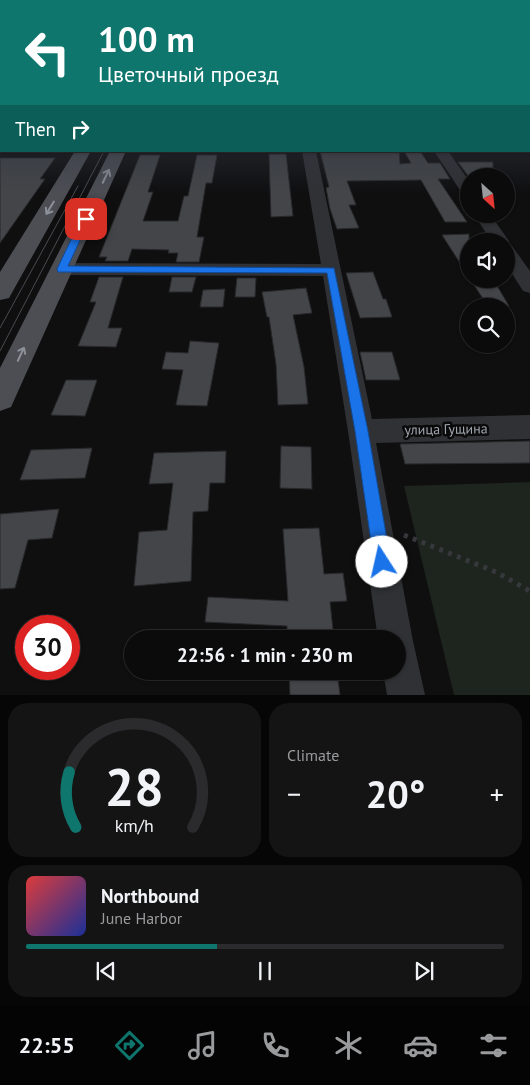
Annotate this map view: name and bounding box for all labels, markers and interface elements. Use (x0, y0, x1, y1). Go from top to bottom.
text: 100 m (98, 16, 195, 62)
icon: left (15, 20, 80, 85)
text: Цветочный проезд (98, 60, 279, 88)
icon: right (66, 115, 94, 143)
text: Then (15, 117, 56, 141)
north arrow (460, 168, 515, 222)
map controls (460, 168, 515, 353)
one-way arrow (102, 169, 111, 184)
pin (65, 198, 107, 240)
one-way arrow (44, 201, 54, 215)
icon: arrive (72, 205, 100, 233)
button: sound (460, 233, 515, 288)
button: search (460, 298, 515, 353)
one-way arrow (17, 347, 26, 362)
street label: улица Гущина (404, 419, 488, 439)
position arrow (355, 535, 407, 587)
speed limit sign: 30 (15, 615, 80, 680)
text: 22:56 · 1 min · 230 m (177, 643, 353, 667)
text: Climate (287, 745, 339, 765)
text: 28 (105, 753, 164, 820)
text: 20° (366, 769, 425, 818)
text: − (287, 775, 301, 812)
text: + (490, 775, 504, 812)
text: km/h (115, 814, 154, 837)
text: Northbound (101, 884, 199, 908)
text: June Harbor (101, 908, 182, 928)
icon: previous (92, 957, 120, 985)
icon: pause (251, 957, 279, 985)
icon: next (410, 957, 438, 985)
icon: directions (112, 1028, 147, 1063)
icon: music (185, 1028, 220, 1063)
icon: phone (258, 1028, 293, 1063)
icon: climate (331, 1028, 366, 1063)
icon: car (403, 1028, 438, 1063)
icon: filters (476, 1028, 511, 1063)
text: 22:55 (19, 1031, 75, 1059)

